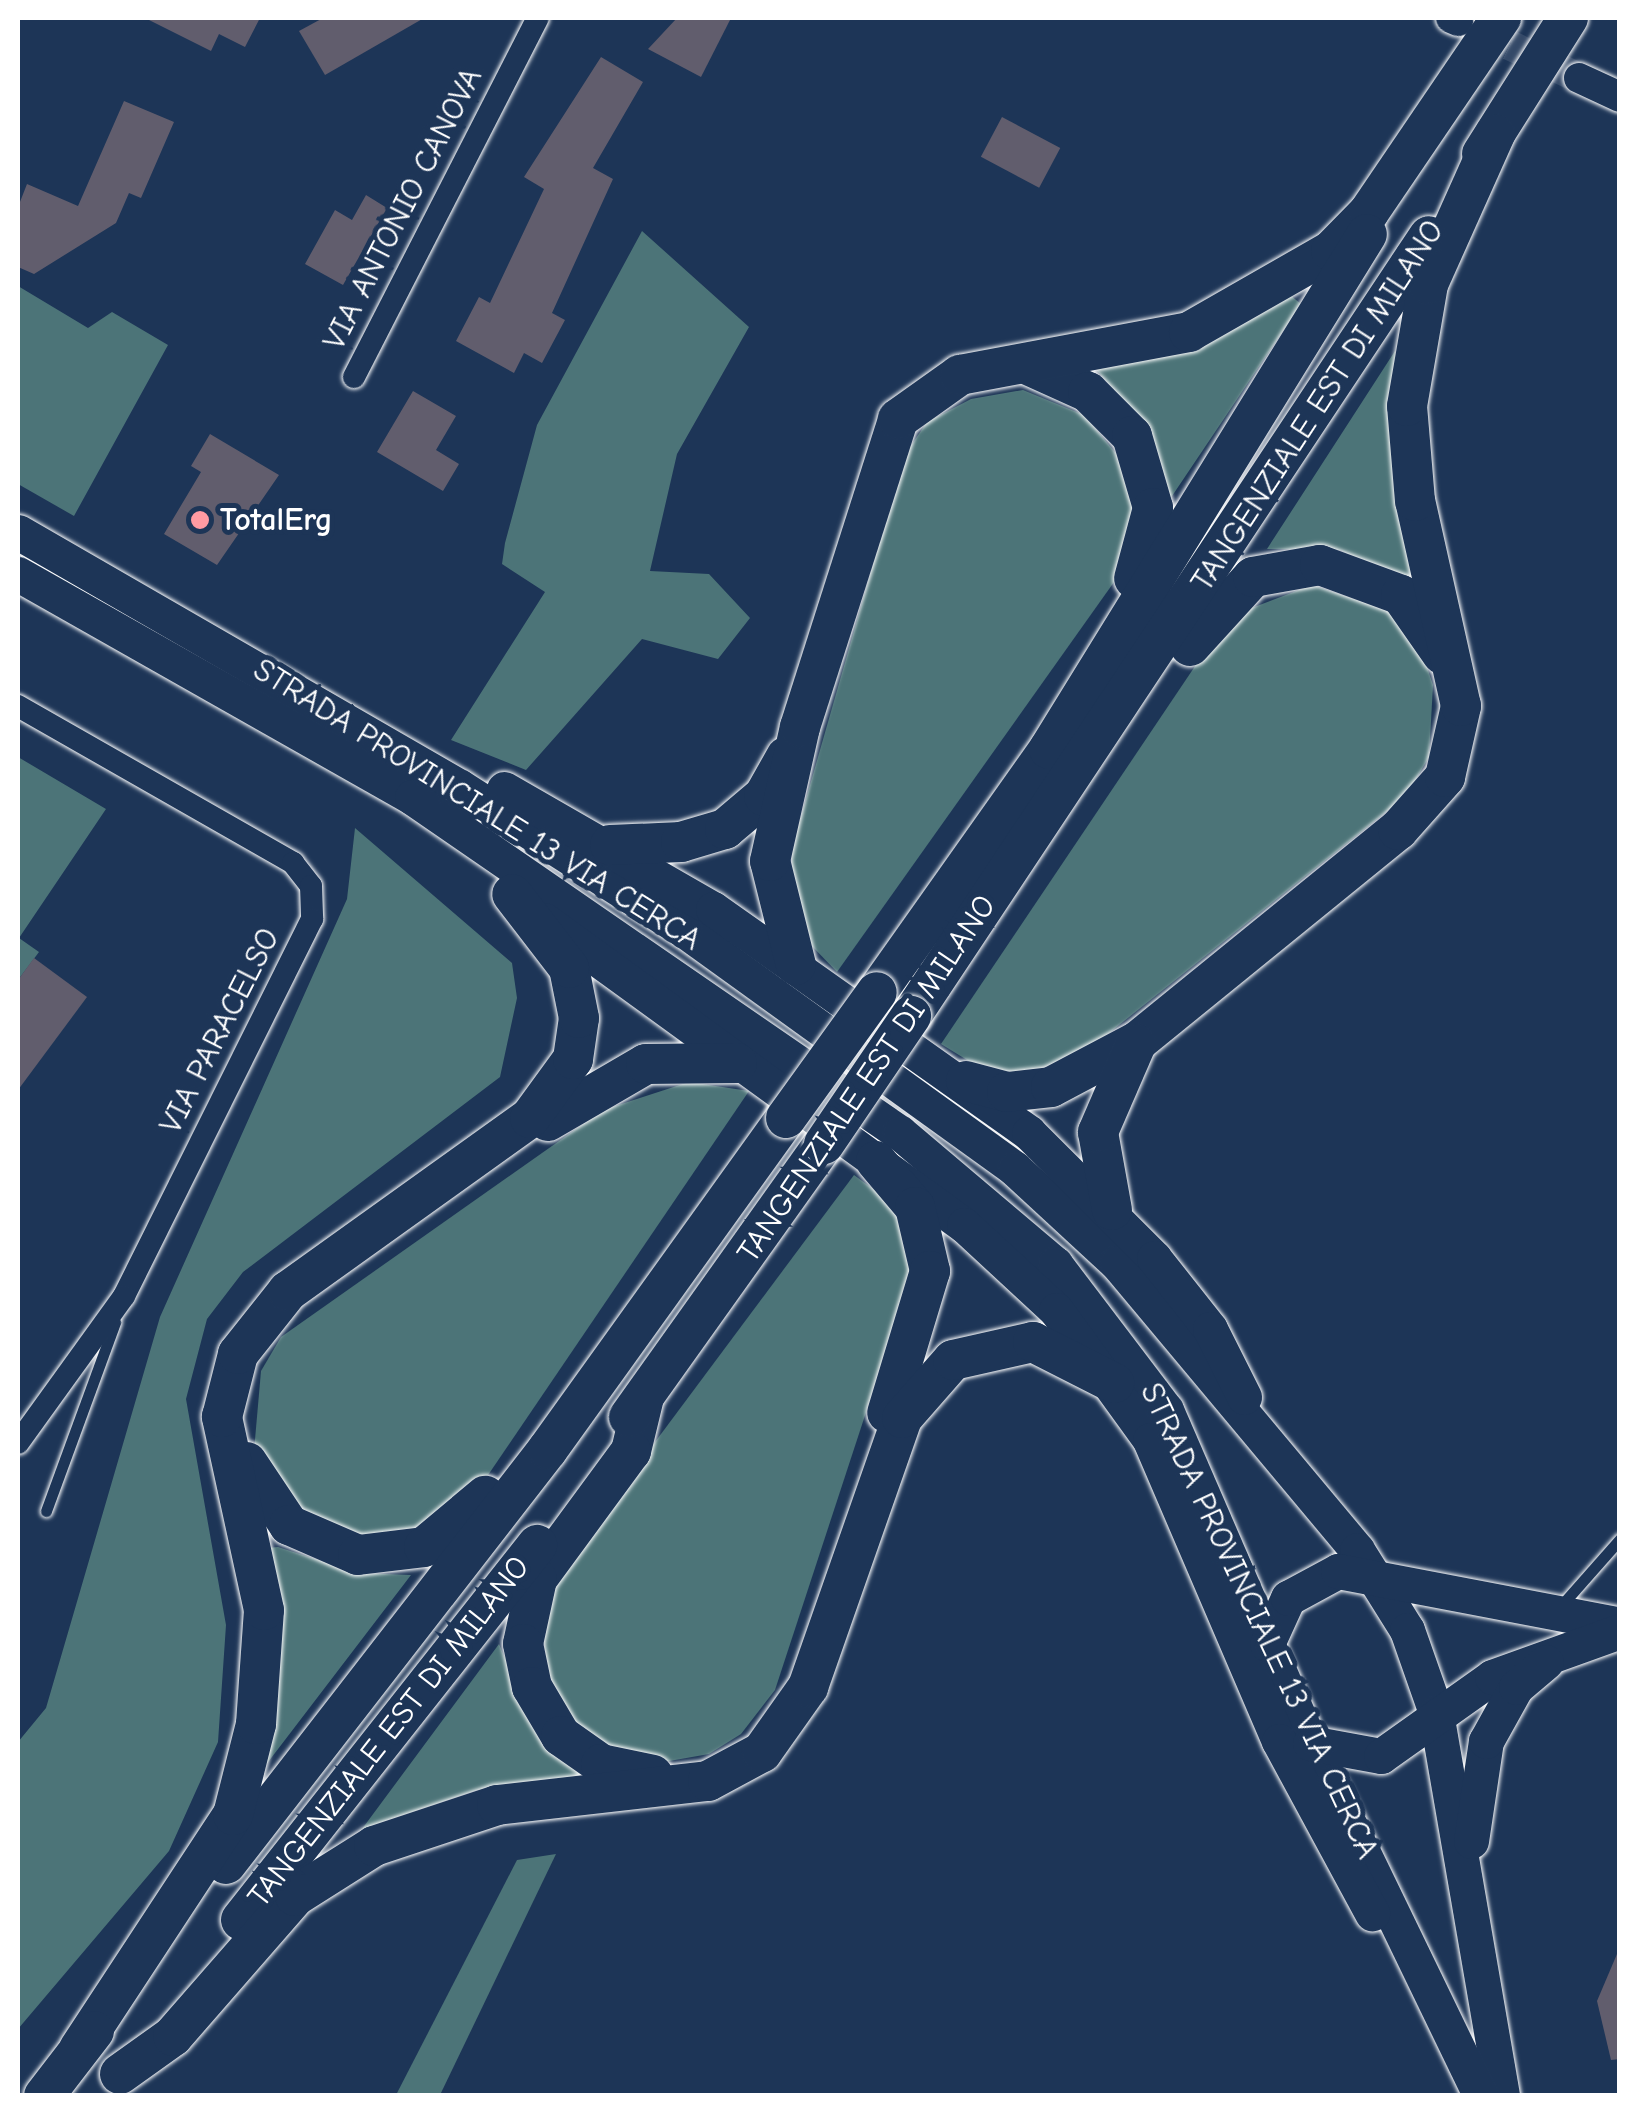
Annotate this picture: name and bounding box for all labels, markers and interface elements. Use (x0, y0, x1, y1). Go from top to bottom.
street label: VIA ANTONIO CANOVA (315, 62, 491, 356)
street label: TANGENZIALE EST DI MILANO (1183, 213, 1453, 599)
place label: TotalErg (220, 501, 333, 539)
marker: TotalErg (189, 509, 211, 531)
street label: STRADA PROVINCIALE 13 VIA CERCA (246, 651, 708, 959)
street label: TANGENZIALE EST DI MILANO (729, 888, 1005, 1270)
street label: VIA PARACELSO (152, 922, 288, 1140)
street label: STRADA PROVINCIALE 13 VIA CERCA (1132, 1377, 1386, 1865)
street label: TANGENZIALE EST DI MILANO (240, 1549, 538, 1915)

